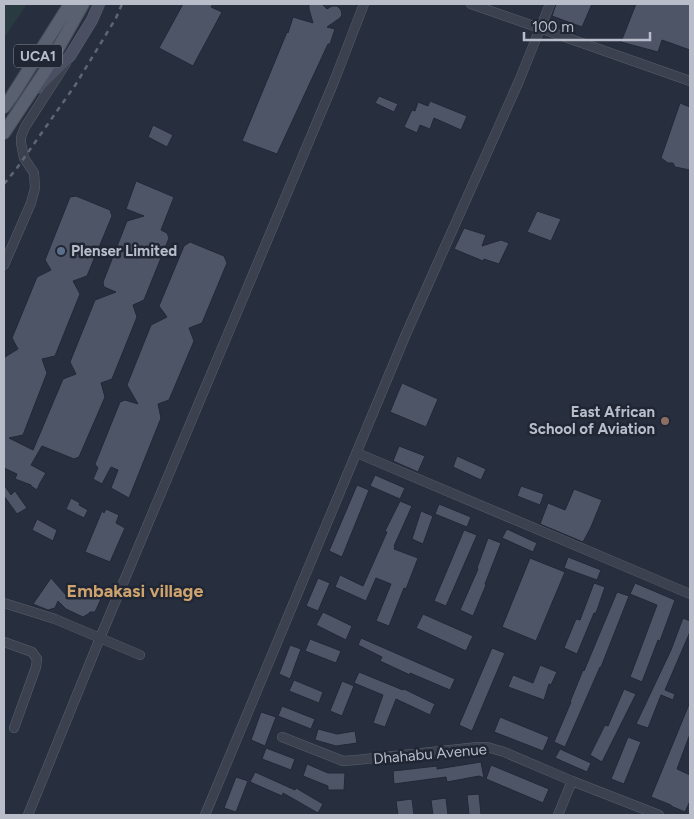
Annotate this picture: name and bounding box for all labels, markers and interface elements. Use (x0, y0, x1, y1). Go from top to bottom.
scale bar (524, 10, 650, 42)
text: 100 m (532, 18, 574, 36)
road number: UCA1 (14, 44, 62, 68)
place label: Plenser Limited (71, 242, 177, 260)
marker: Plenser Limited (55, 245, 67, 257)
place label: East African School of Aviation (529, 403, 655, 438)
marker: East African School of Aviation (659, 415, 671, 427)
district label: Embakasi village (67, 580, 203, 602)
street label: Dhahabu Avenue (372, 740, 488, 768)

